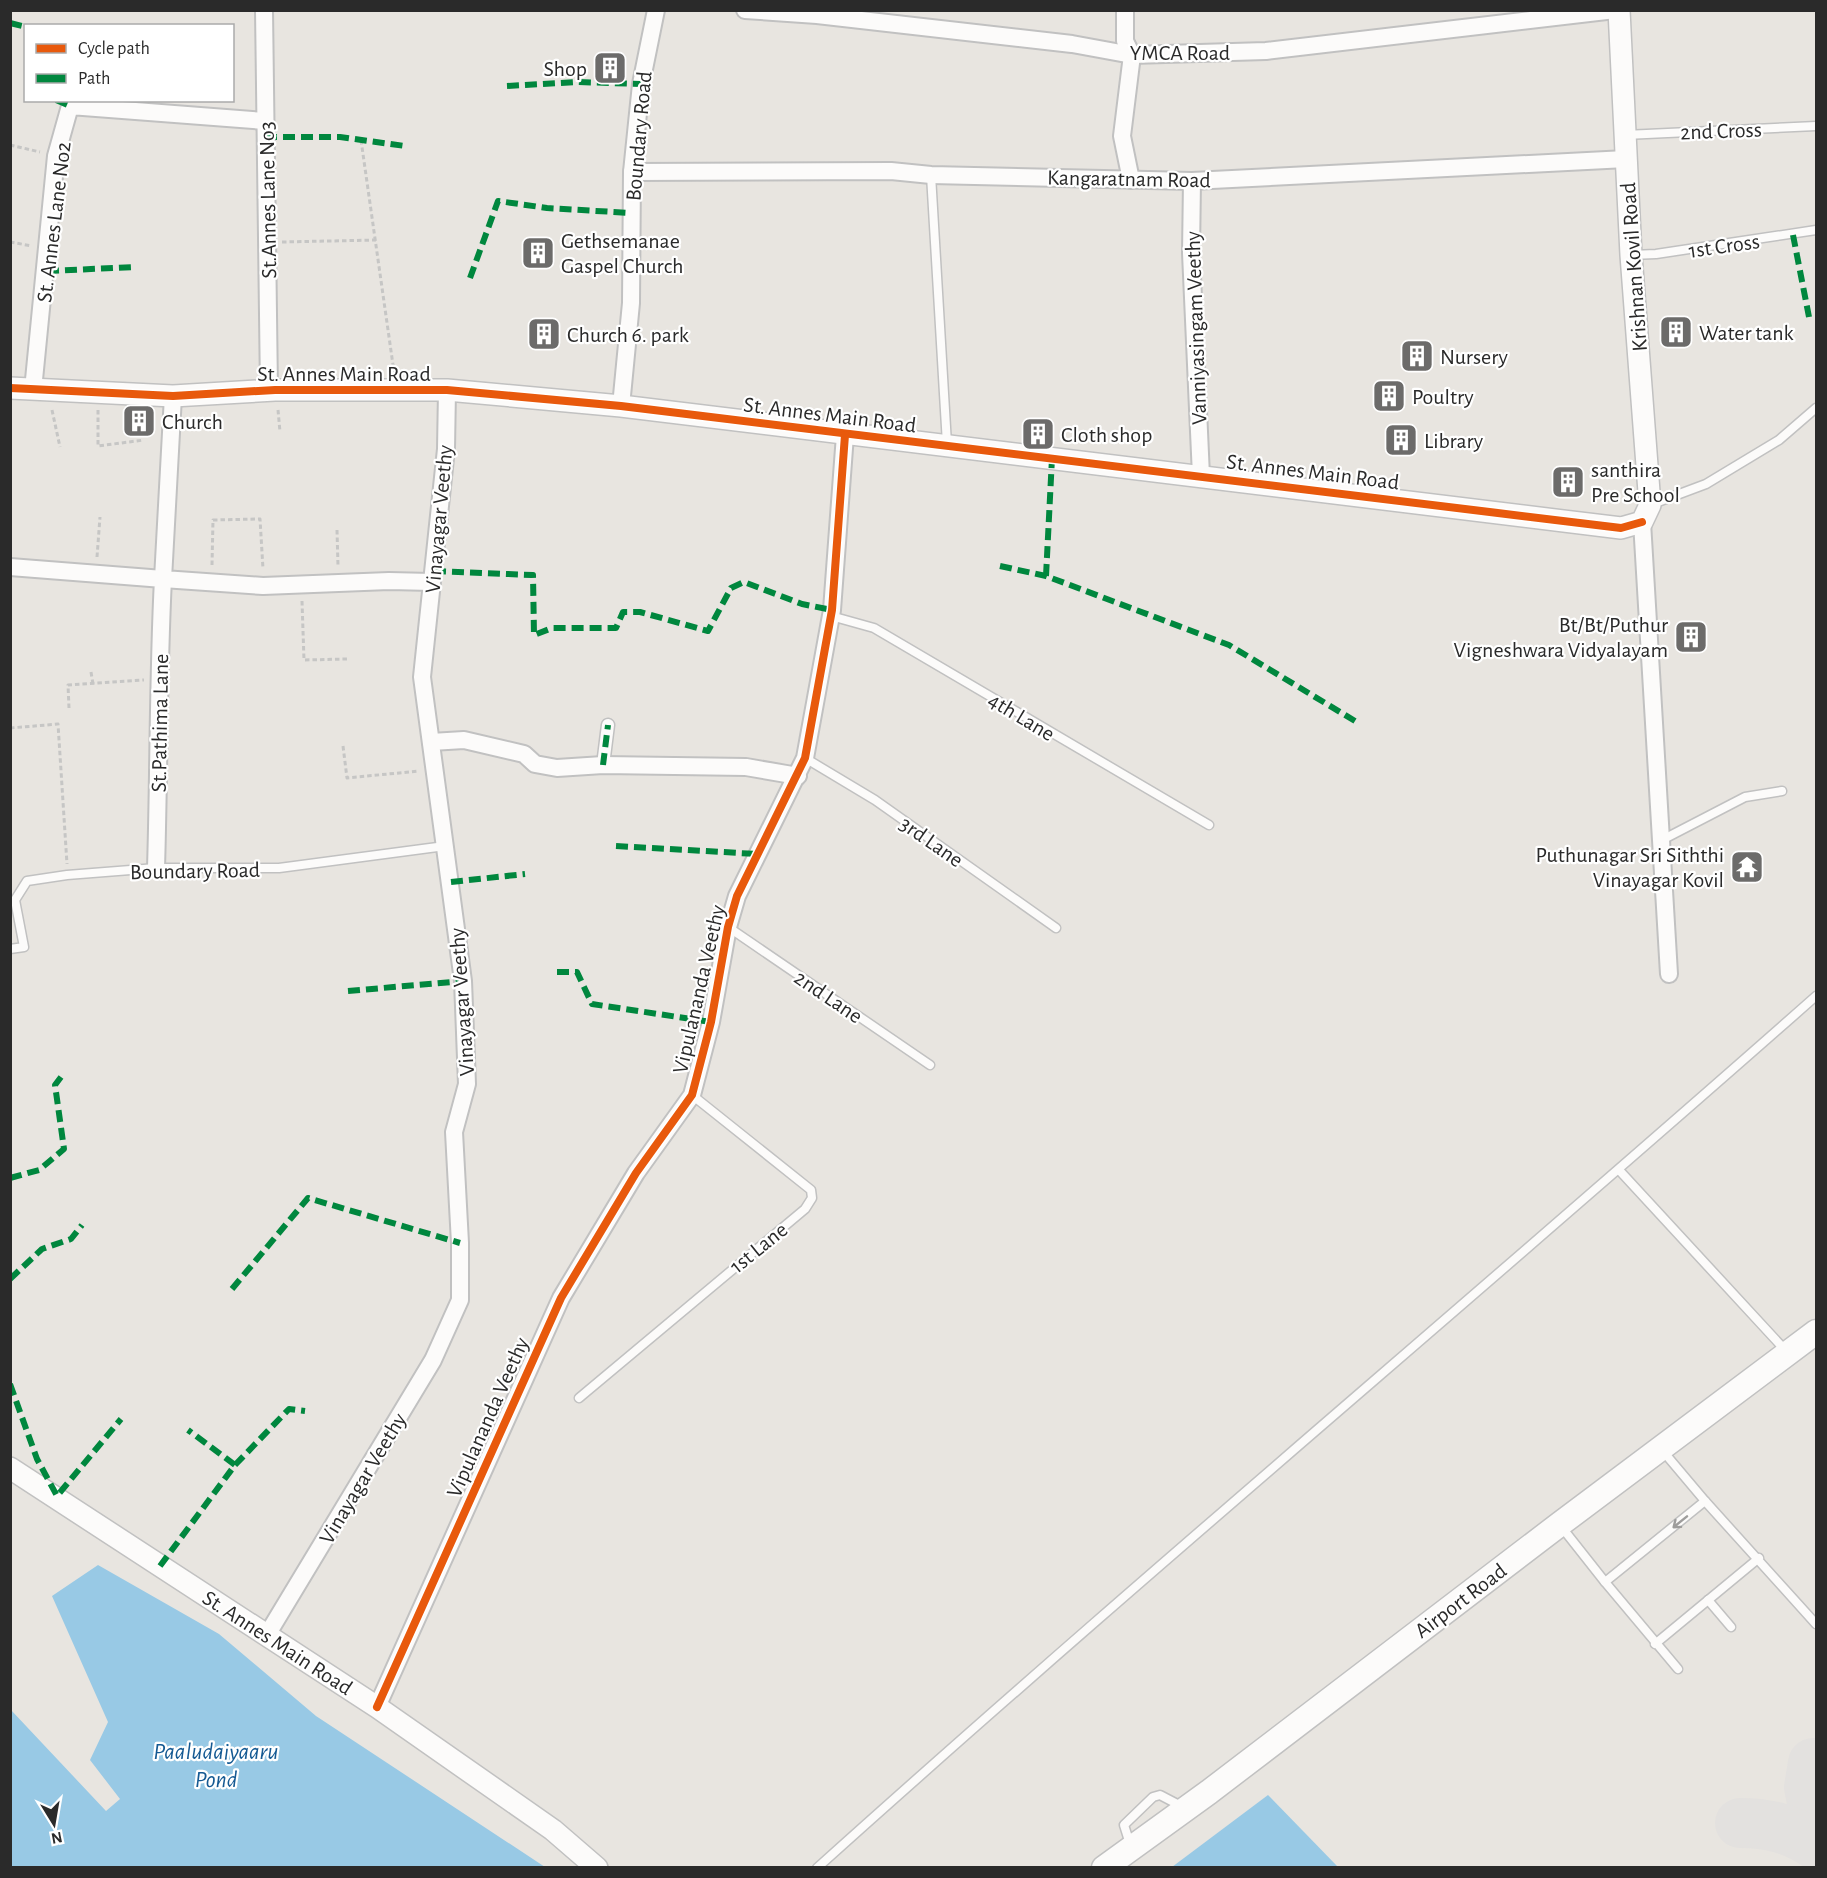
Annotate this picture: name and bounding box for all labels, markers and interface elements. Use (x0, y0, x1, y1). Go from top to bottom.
legend (24, 24, 234, 102)
text: Cycle path (78, 40, 150, 58)
street label: YMCA Road (1130, 42, 1230, 64)
building icon: Shop (592, 50, 628, 86)
place label: Shop (543, 58, 587, 80)
text: Path (78, 70, 110, 88)
street label: Boundary Road (622, 70, 656, 202)
street label: 2nd Cross (1680, 119, 1762, 143)
street label: St.Annes Lane No3 (256, 121, 280, 279)
street label: St. Annes Lane No2 (33, 140, 75, 304)
street label: Kangaratnam Road (1047, 167, 1211, 191)
street label: Krishnan Kovil Road (1617, 182, 1651, 352)
place label: Gethsemanae Gaspel Church (561, 230, 684, 277)
street label: Vanniyasingam Veethy (1182, 230, 1210, 425)
street label: 1st Cross (1687, 230, 1761, 262)
building icon: Gethsemanae Gaspel Church (520, 235, 556, 271)
building icon: Water tank (1658, 314, 1694, 350)
building icon: Church 6. park (526, 316, 562, 352)
place label: Water tank (1699, 322, 1794, 344)
place label: Church 6. park (567, 324, 689, 346)
building icon: Nursery (1399, 338, 1435, 374)
place label: Nursery (1440, 346, 1509, 368)
street label: St. Annes Main Road (257, 363, 431, 385)
building icon: Poultry (1371, 378, 1407, 414)
place label: Poultry (1412, 386, 1474, 408)
street label: St. Annes Main Road (742, 393, 917, 436)
building icon: Church (121, 403, 157, 439)
place label: Church (162, 411, 223, 433)
building icon: Cloth shop (1020, 416, 1056, 452)
building icon: Library (1383, 422, 1419, 458)
place label: Cloth shop (1061, 424, 1152, 446)
place label: Library (1424, 430, 1484, 452)
street label: Vinayagar Veethy (422, 444, 456, 594)
street label: St. Annes Main Road (1225, 450, 1400, 493)
place label: santhira Pre School (1591, 459, 1680, 506)
building icon: santhira Pre School (1550, 464, 1586, 500)
place label: Bt/Bt/Puthur Vigneshwara Vidyalayam (1454, 614, 1668, 661)
building icon: Bt/Bt/Puthur Vigneshwara Vidyalayam (1673, 619, 1709, 655)
street label: St.Pathima Lane (148, 654, 172, 792)
street label: 4th Lane (984, 689, 1059, 745)
street label: 3rd Lane (896, 812, 967, 871)
place label: Puthunagar Sri Siththi Vinayagar Kovil (1535, 844, 1724, 891)
temple icon: Puthunagar Sri Siththi Vinayagar Kovil (1729, 849, 1765, 885)
street label: Boundary Road (130, 859, 260, 883)
street label: Vipulananda Veethy (669, 902, 729, 1076)
street label: Vinayagar Veethy (446, 927, 478, 1077)
street label: 2nd Lane (790, 966, 867, 1027)
street label: 1st Lane (726, 1218, 792, 1277)
street label: Vipulananda Veethy (443, 1334, 533, 1501)
street label: Vinayagar Veethy (315, 1409, 411, 1548)
one-way arrow (1672, 1515, 1688, 1528)
street label: Airport Road (1411, 1559, 1511, 1642)
street label: St. Annes Main Road (199, 1586, 356, 1699)
water label: Paaludaiyaaru Pond (153, 1740, 279, 1792)
north arrow (24, 1794, 84, 1854)
text: N (50, 1829, 64, 1847)

